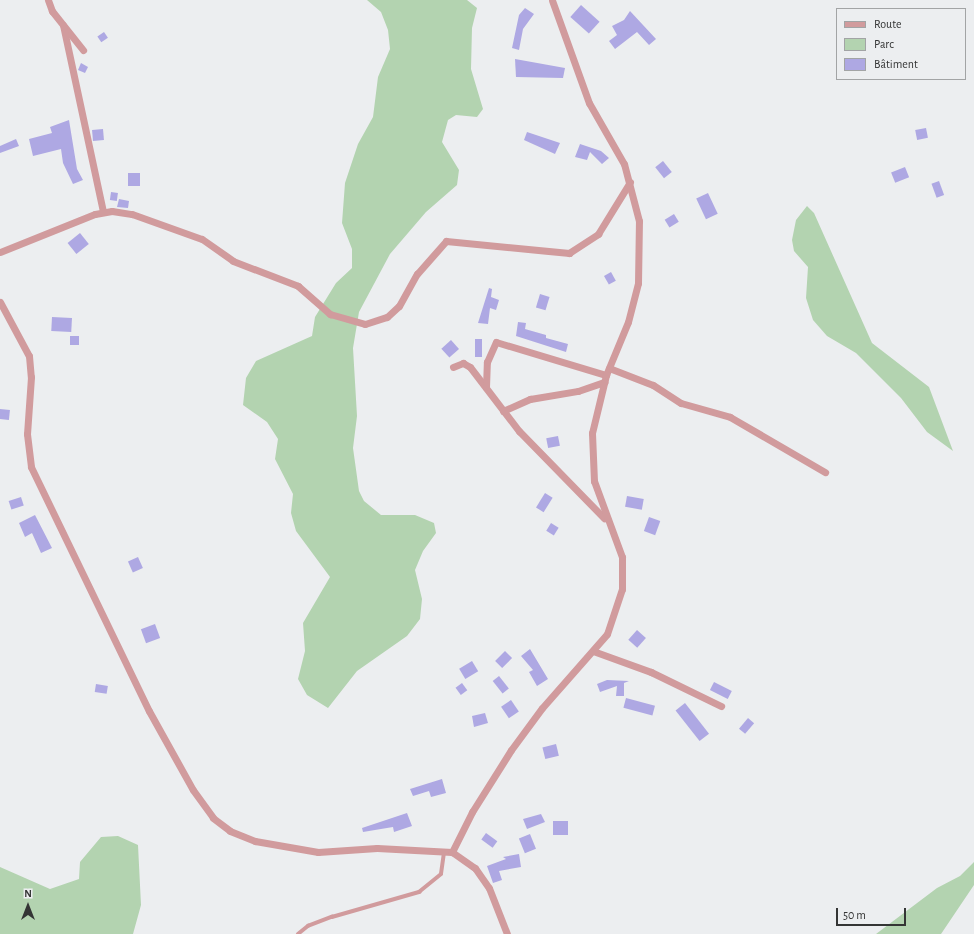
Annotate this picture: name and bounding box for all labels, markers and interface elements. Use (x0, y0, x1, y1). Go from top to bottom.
legend (836, 8, 966, 80)
text: Route (874, 18, 901, 30)
text: Parc (874, 38, 894, 50)
text: Bâtiment (874, 58, 918, 70)
north arrow (8, 886, 48, 926)
text: N (24, 888, 32, 899)
scale bar (838, 900, 908, 926)
text: 50 m (843, 909, 866, 921)

